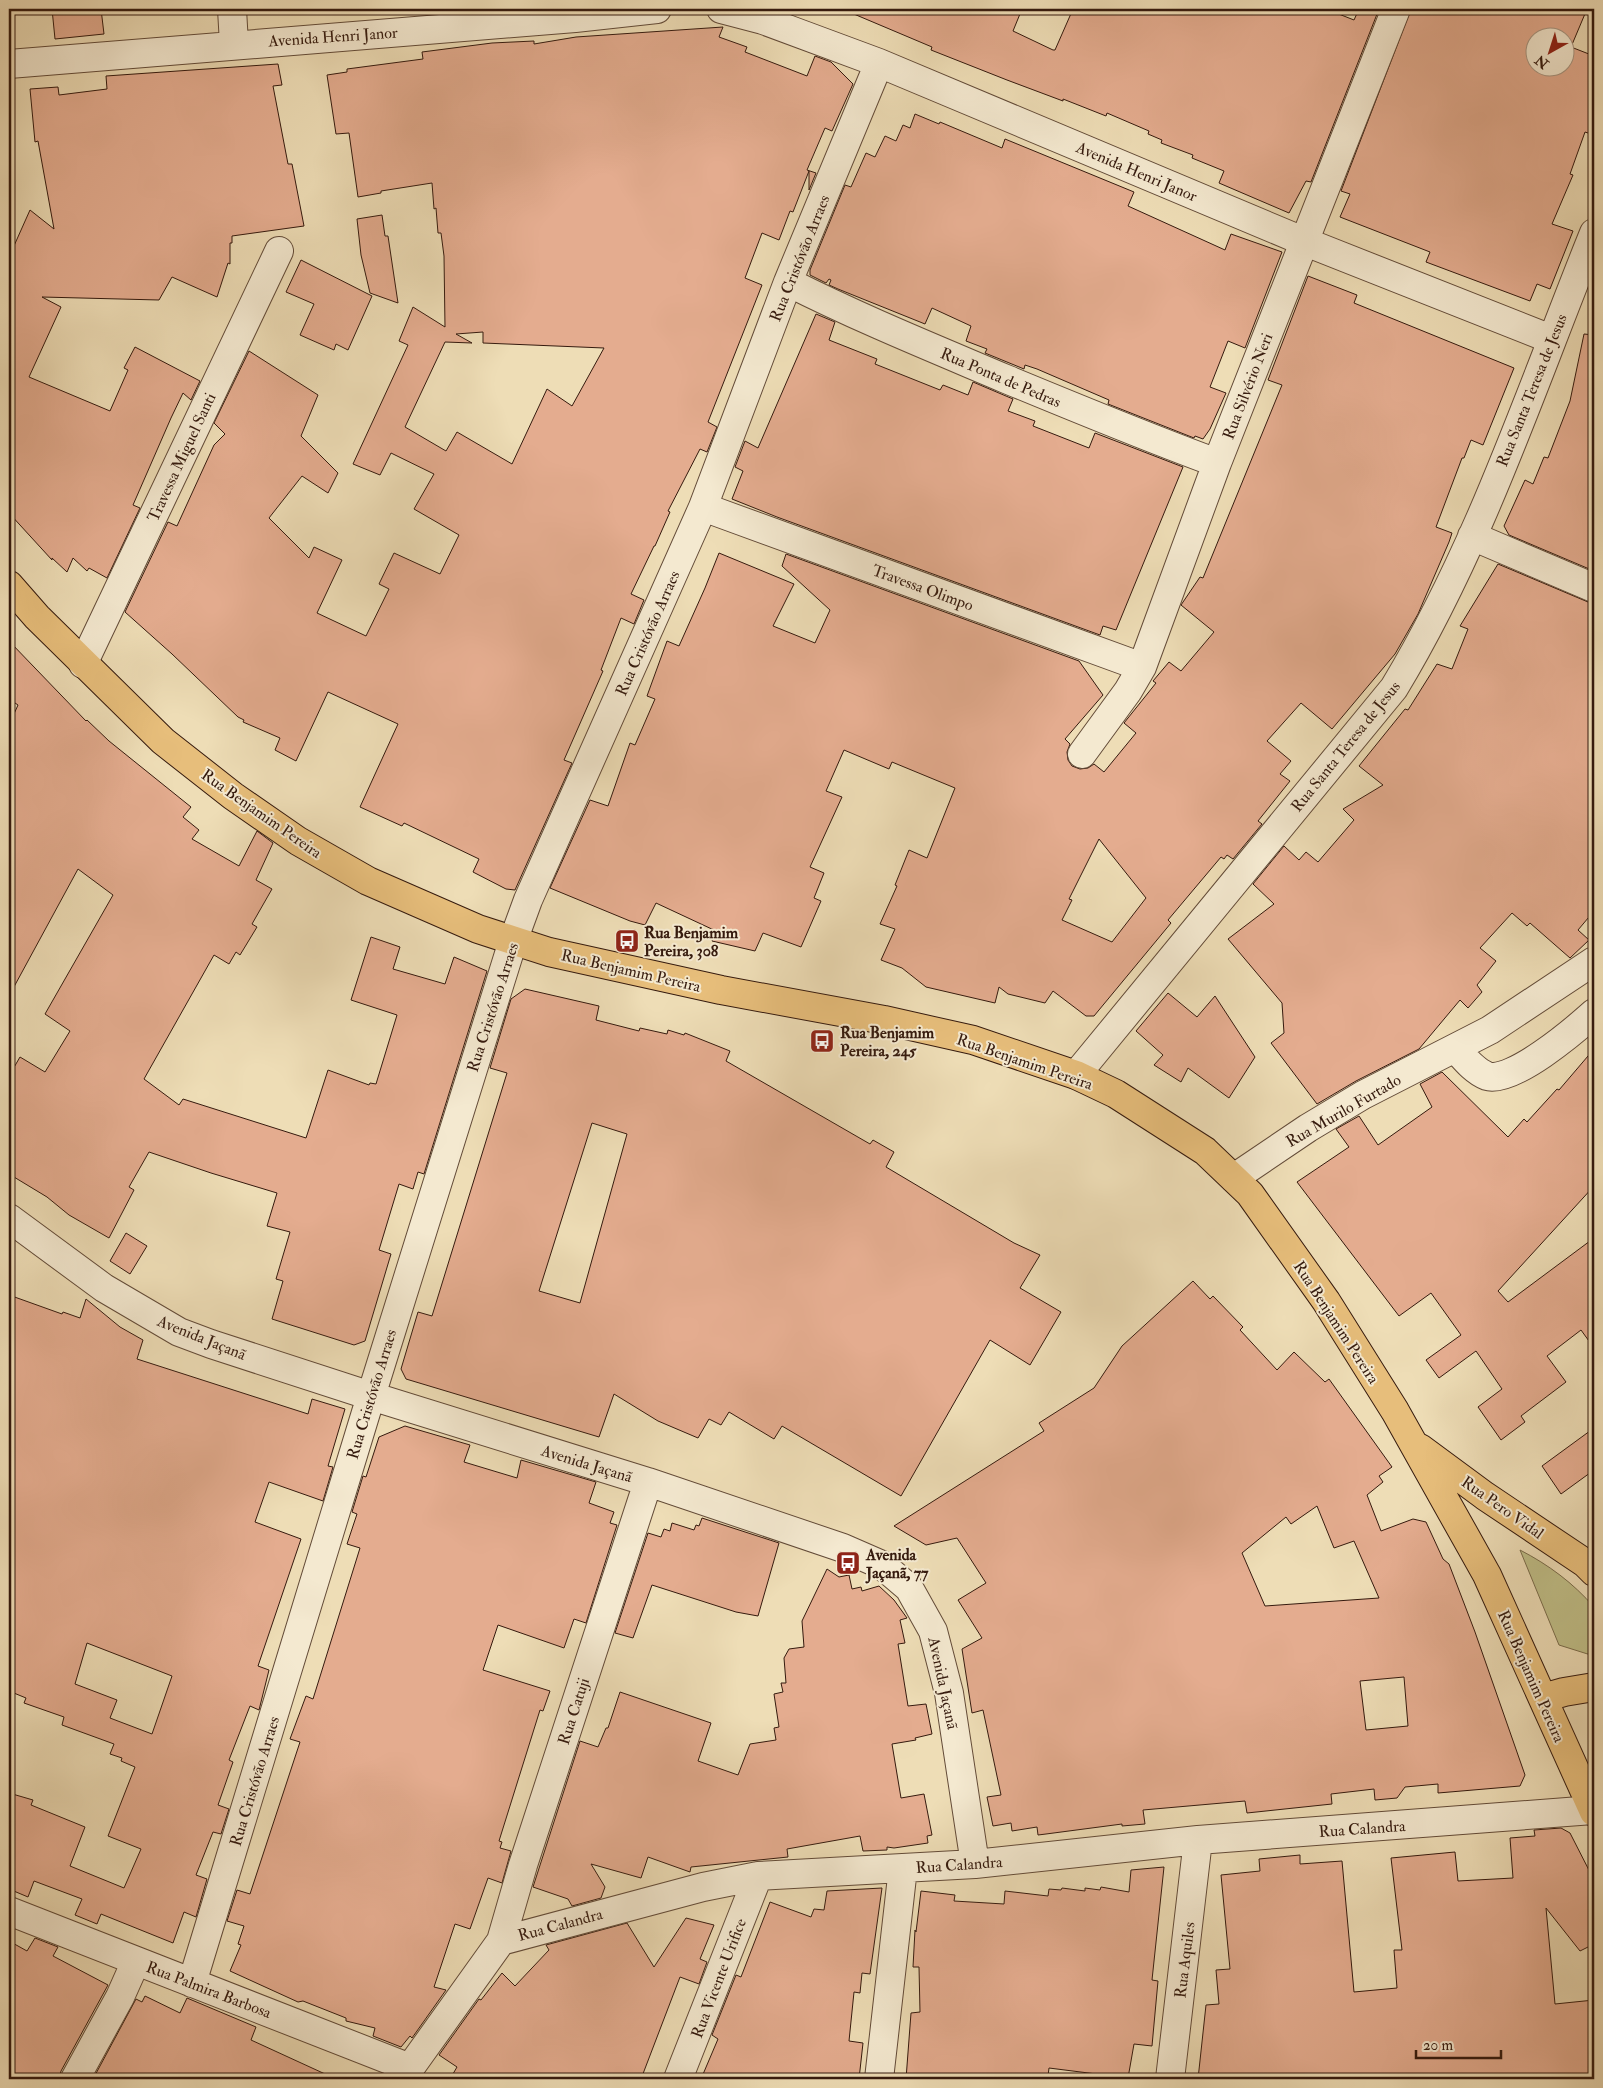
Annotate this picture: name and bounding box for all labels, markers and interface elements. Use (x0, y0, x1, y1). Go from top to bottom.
street label: Avenida Henri Janor (267, 23, 398, 53)
north arrow (1526, 28, 1576, 78)
text: N (1532, 51, 1553, 73)
street label: Avenida Henri Janor (1072, 137, 1200, 207)
street label: Rua Cristóvão Arraes (765, 192, 834, 325)
street label: Rua Santa Teresa de Jesus (1492, 311, 1573, 470)
street label: Rua Silvério Neri (1218, 330, 1277, 442)
street label: Rua Ponta de Pedras (937, 344, 1064, 412)
street label: Travessa Miguel Santi (143, 390, 221, 525)
street label: Travessa Olimpo (869, 560, 976, 617)
street label: Rua Cristóvão Arraes (611, 568, 684, 699)
street label: Rua Santa Teresa de Jesus (1287, 677, 1406, 817)
street label: Rua Benjamim Pereira (197, 765, 326, 863)
place label: Rua Benjamim Pereira, 308 (644, 923, 739, 961)
bus stop icon: Rua Benjamim Pereira, 308 (614, 928, 640, 954)
street label: Rua Cristóvão Arraes (463, 940, 523, 1074)
street label: Rua Benjamim Pereira (559, 945, 703, 997)
place label: Rua Benjamim Pereira, 245 (840, 1023, 935, 1061)
bus stop icon: Rua Benjamim Pereira, 245 (809, 1028, 835, 1054)
street label: Rua Benjamim Pereira (954, 1029, 1096, 1095)
street label: Rua Murilo Furtado (1282, 1070, 1405, 1152)
street label: Rua Benjamim Pereira (1289, 1257, 1384, 1388)
street label: Avenida Jaçanã (153, 1311, 249, 1366)
street label: Rua Cristóvão Arraes (343, 1327, 401, 1462)
street label: Avenida Jaçanã (538, 1440, 635, 1488)
street label: Rua Pero Vidal (1457, 1472, 1548, 1544)
place label: Avenida Jaçanã, 77 (865, 1545, 929, 1584)
bus stop icon: Avenida Jaçanã, 77 (835, 1550, 861, 1576)
street label: Rua Benjamim Pereira (1493, 1607, 1569, 1746)
street label: Avenida Jaçanã (922, 1634, 963, 1732)
street label: Rua Catuji (554, 1675, 594, 1747)
street label: Rua Cristóvão Arraes (226, 1714, 284, 1849)
street label: Rua Calandra (1318, 1816, 1407, 1842)
street label: Rua Calandra (915, 1852, 1004, 1878)
street label: Rua Calandra (516, 1904, 605, 1946)
street label: Rua Vicente Urifice (687, 1915, 751, 2041)
street label: Rua Aquiles (1170, 1921, 1200, 1999)
street label: Rua Palmira Barbosa (143, 1957, 274, 2023)
scale bar (1416, 2028, 1500, 2060)
text: 20 m (1423, 2036, 1453, 2055)

